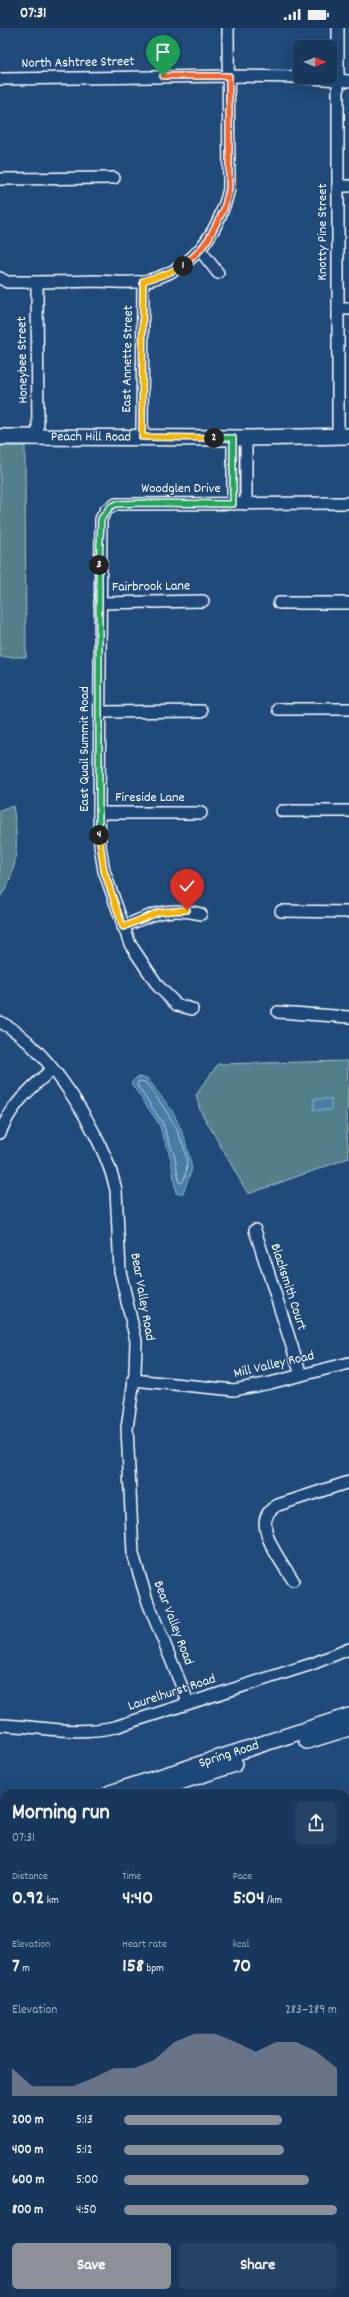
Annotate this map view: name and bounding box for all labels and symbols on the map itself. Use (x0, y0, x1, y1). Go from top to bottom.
pin (146, 35, 180, 76)
north arrow (293, 40, 337, 84)
street label: North Ashtree Street (21, 52, 135, 74)
street label: Knotty Pine Street (313, 183, 333, 281)
pin: 1 (173, 256, 193, 276)
street label: East Annette Street (117, 305, 139, 413)
street label: Honeybee Street (12, 316, 34, 404)
street label: Peach Hill Road (51, 427, 131, 448)
pin: 2 (204, 428, 224, 448)
street label: Woodglen Drive (141, 479, 221, 499)
pin: 3 (89, 555, 109, 575)
street label: Fairbrook Lane (112, 576, 190, 598)
street label: East Quail Summit Road (75, 686, 95, 812)
street label: Fireside Lane (115, 788, 185, 808)
pin: 4 (89, 825, 109, 845)
pin (170, 869, 204, 910)
street label: Blacksmith Court (265, 1241, 311, 1333)
street label: Bear Valley Road (124, 1251, 160, 1343)
street label: Mill Valley Road (232, 1346, 316, 1384)
street label: Bear Valley Road (148, 1578, 198, 1668)
street label: Laurelhurst Road (126, 1669, 218, 1717)
street label: Spring Road (196, 1736, 262, 1774)

